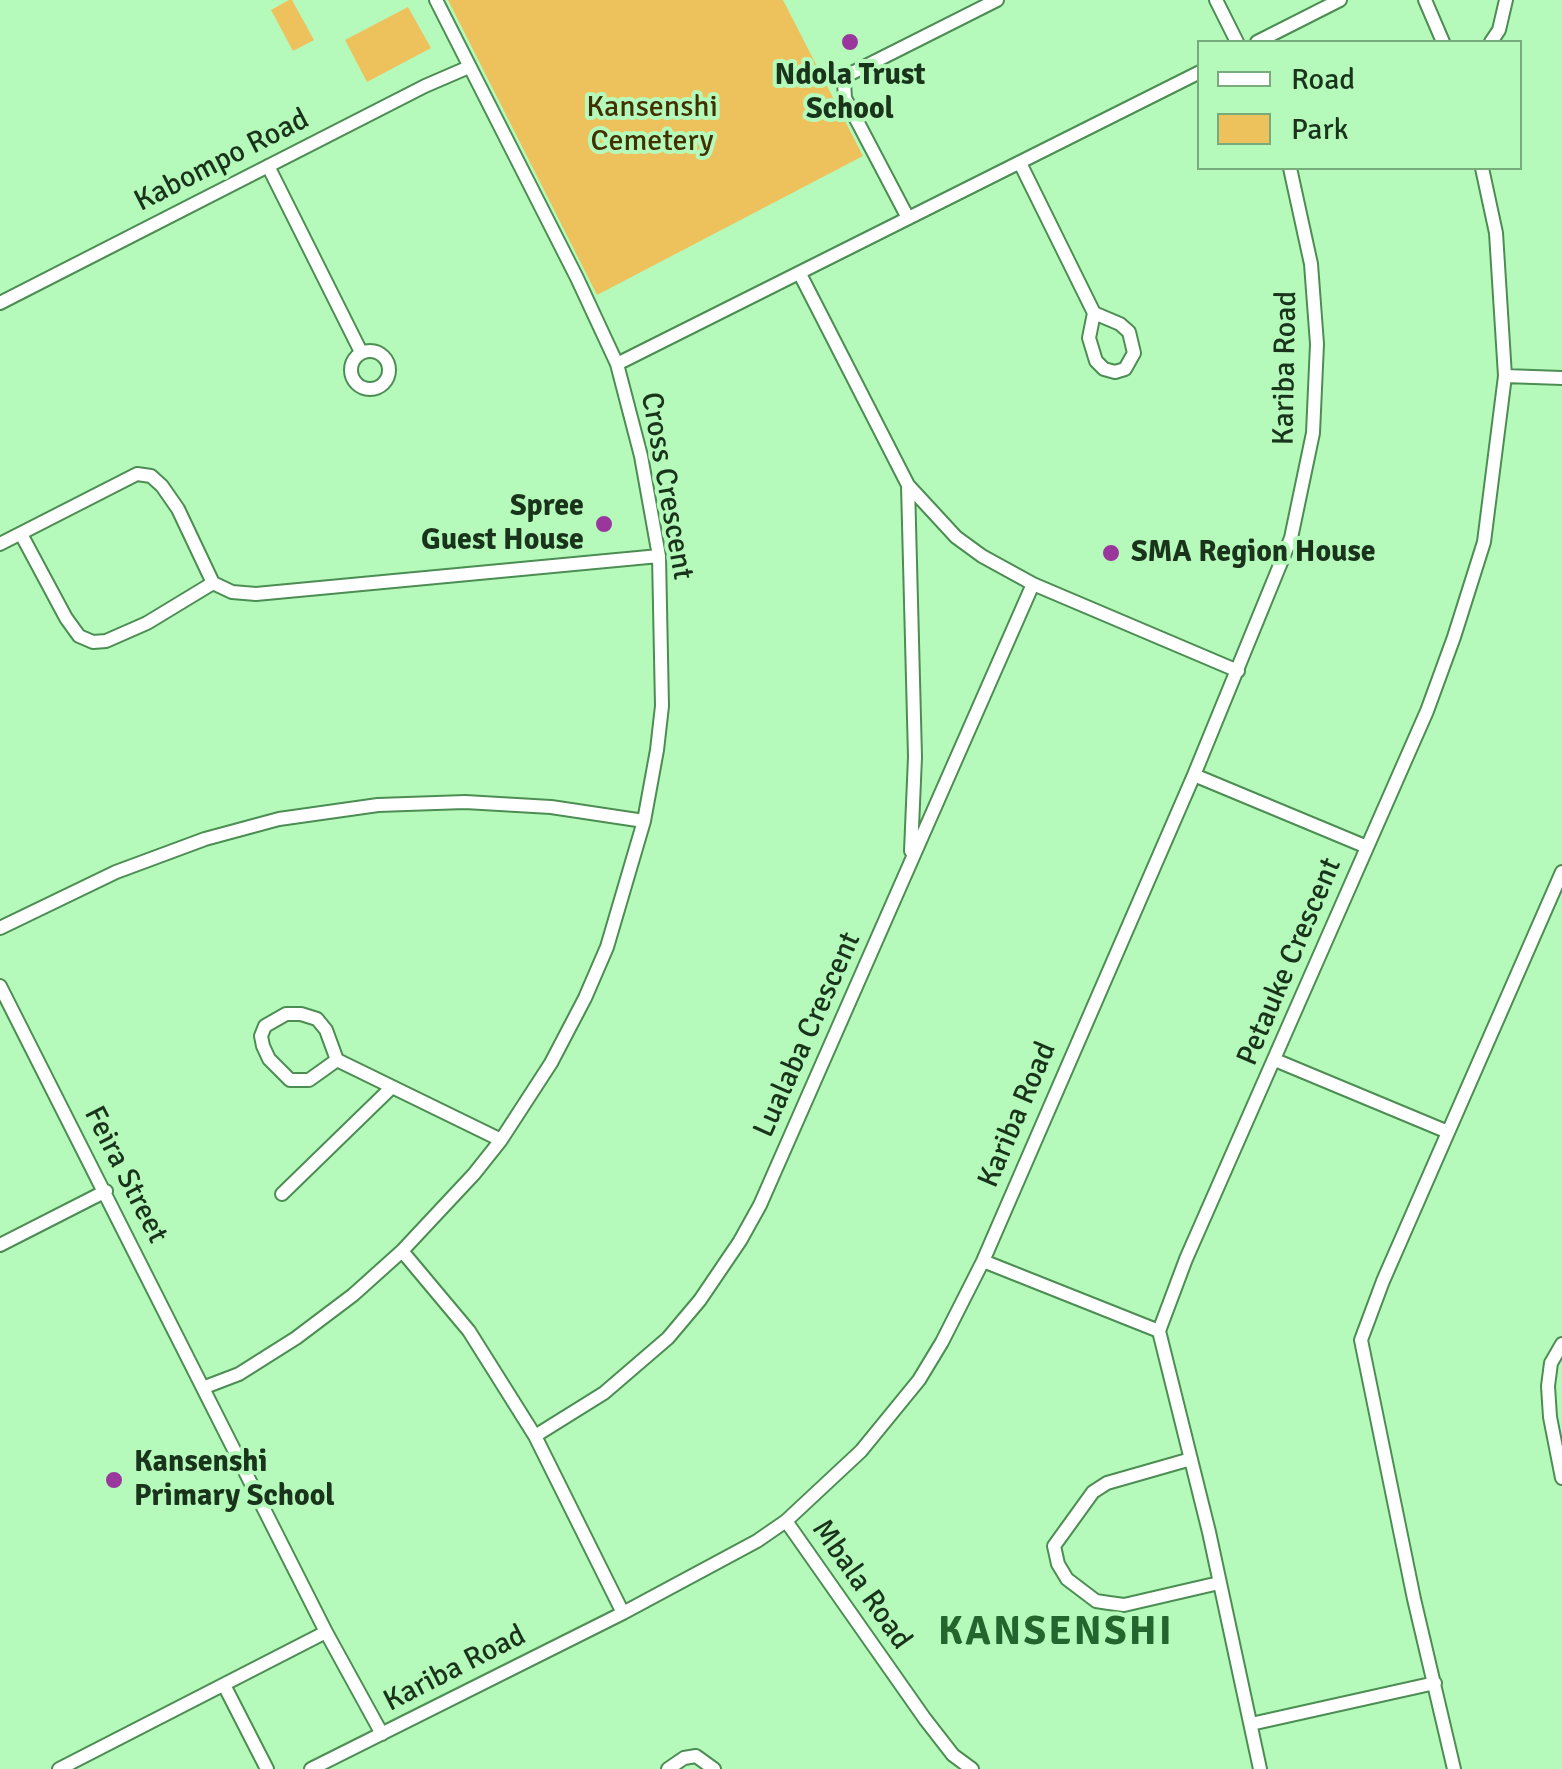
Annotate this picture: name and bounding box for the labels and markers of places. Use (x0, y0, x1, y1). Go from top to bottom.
marker: Ndola Trust School (839, 31, 861, 53)
place label: Ndola Trust School (775, 58, 925, 128)
place label: Spree Guest House (421, 489, 584, 560)
marker: Spree Guest House (593, 513, 615, 535)
place label: SMA Region House (1131, 535, 1376, 571)
marker: SMA Region House (1100, 542, 1122, 564)
place label: Kansenshi Primary School (134, 1445, 335, 1516)
marker: Kansenshi Primary School (103, 1469, 125, 1491)

